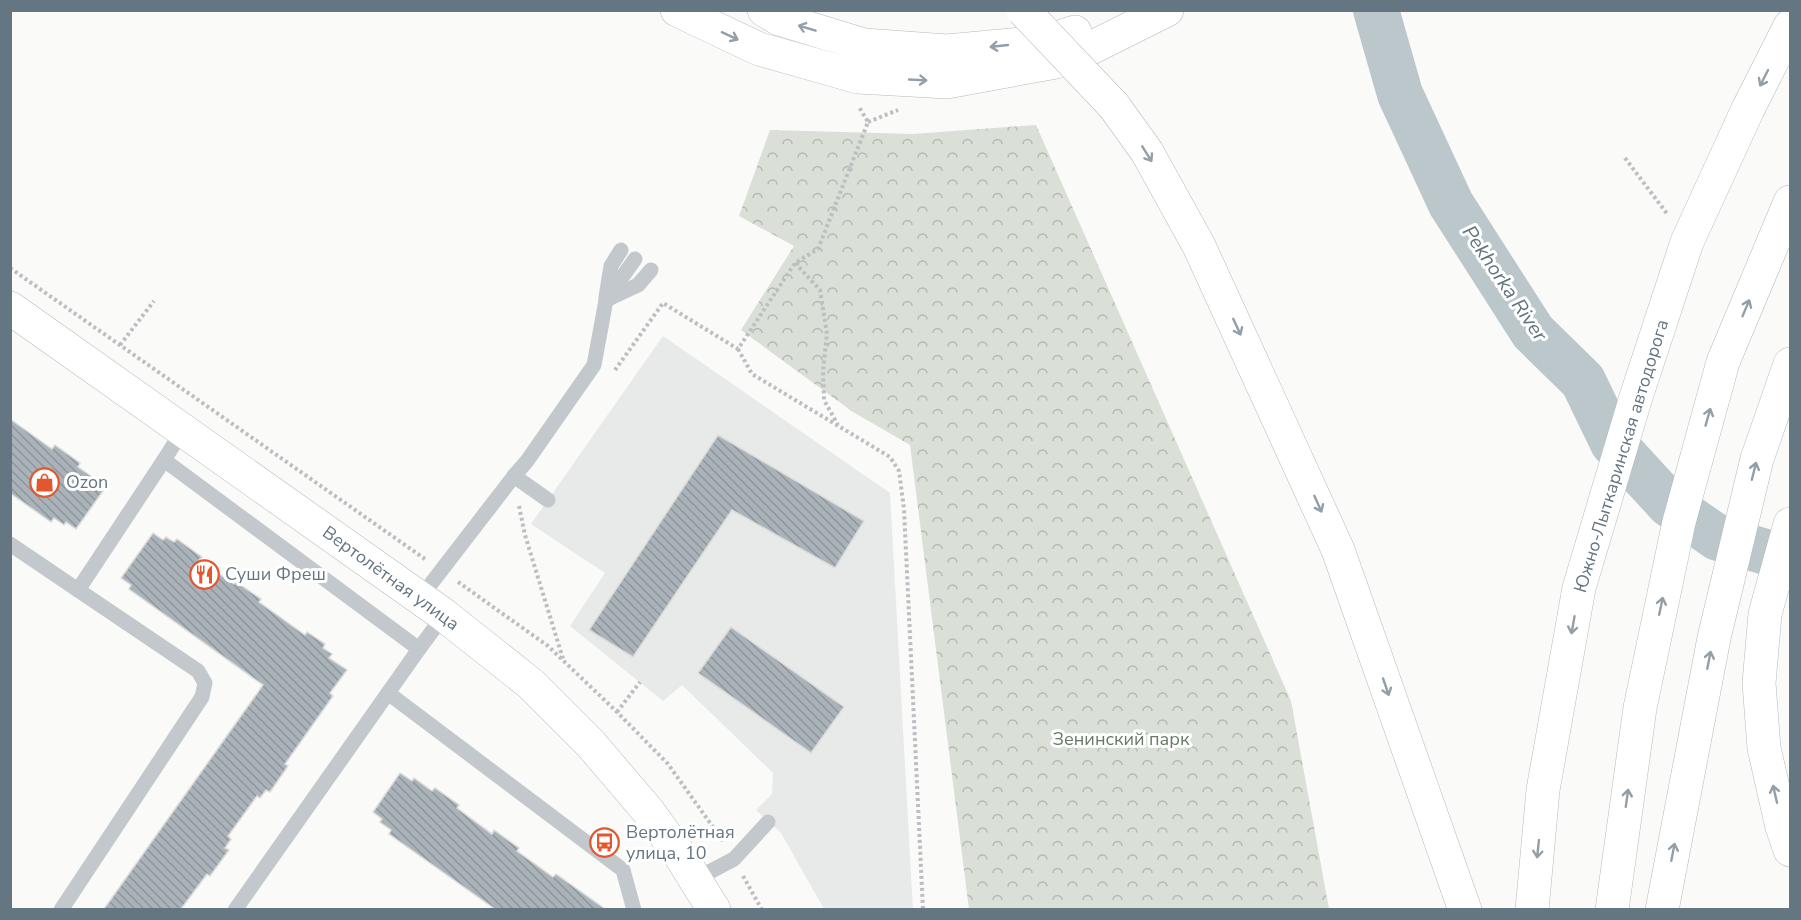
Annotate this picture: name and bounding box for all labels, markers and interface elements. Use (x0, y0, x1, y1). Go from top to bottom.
one-way arrow (798, 22, 817, 33)
one-way arrow (721, 30, 739, 42)
one-way arrow (989, 41, 1009, 52)
one-way arrow (1758, 69, 1770, 86)
one-way arrow (908, 75, 928, 86)
one-way arrow (1142, 145, 1154, 162)
water label: Pekhorka River (1456, 220, 1554, 347)
one-way arrow (1741, 299, 1752, 318)
street label: Южно-Лыткаринская автодорога (1568, 316, 1674, 596)
one-way arrow (1231, 317, 1243, 335)
one-way arrow (1703, 408, 1714, 427)
one-way arrow (1749, 462, 1761, 481)
shop icon: Ozon (29, 466, 61, 498)
place label: Ozon (66, 470, 108, 494)
one-way arrow (1312, 495, 1324, 513)
street label: Вертолётная улица (318, 520, 464, 636)
restaurant icon: Суши Фреш (188, 558, 220, 590)
place label: Суши Фреш (225, 562, 326, 586)
one-way arrow (1656, 597, 1667, 616)
one-way arrow (1567, 615, 1578, 634)
one-way arrow (1704, 651, 1715, 671)
one-way arrow (1382, 677, 1393, 696)
park label: Зенинский парк (1053, 727, 1190, 751)
one-way arrow (1768, 785, 1780, 804)
one-way arrow (1622, 789, 1633, 808)
place label: Вертолётная улица, 10 (626, 820, 735, 865)
bus stop icon: Вертолётная улица, 10 (589, 826, 621, 858)
one-way arrow (1532, 838, 1543, 858)
one-way arrow (1668, 843, 1679, 862)

